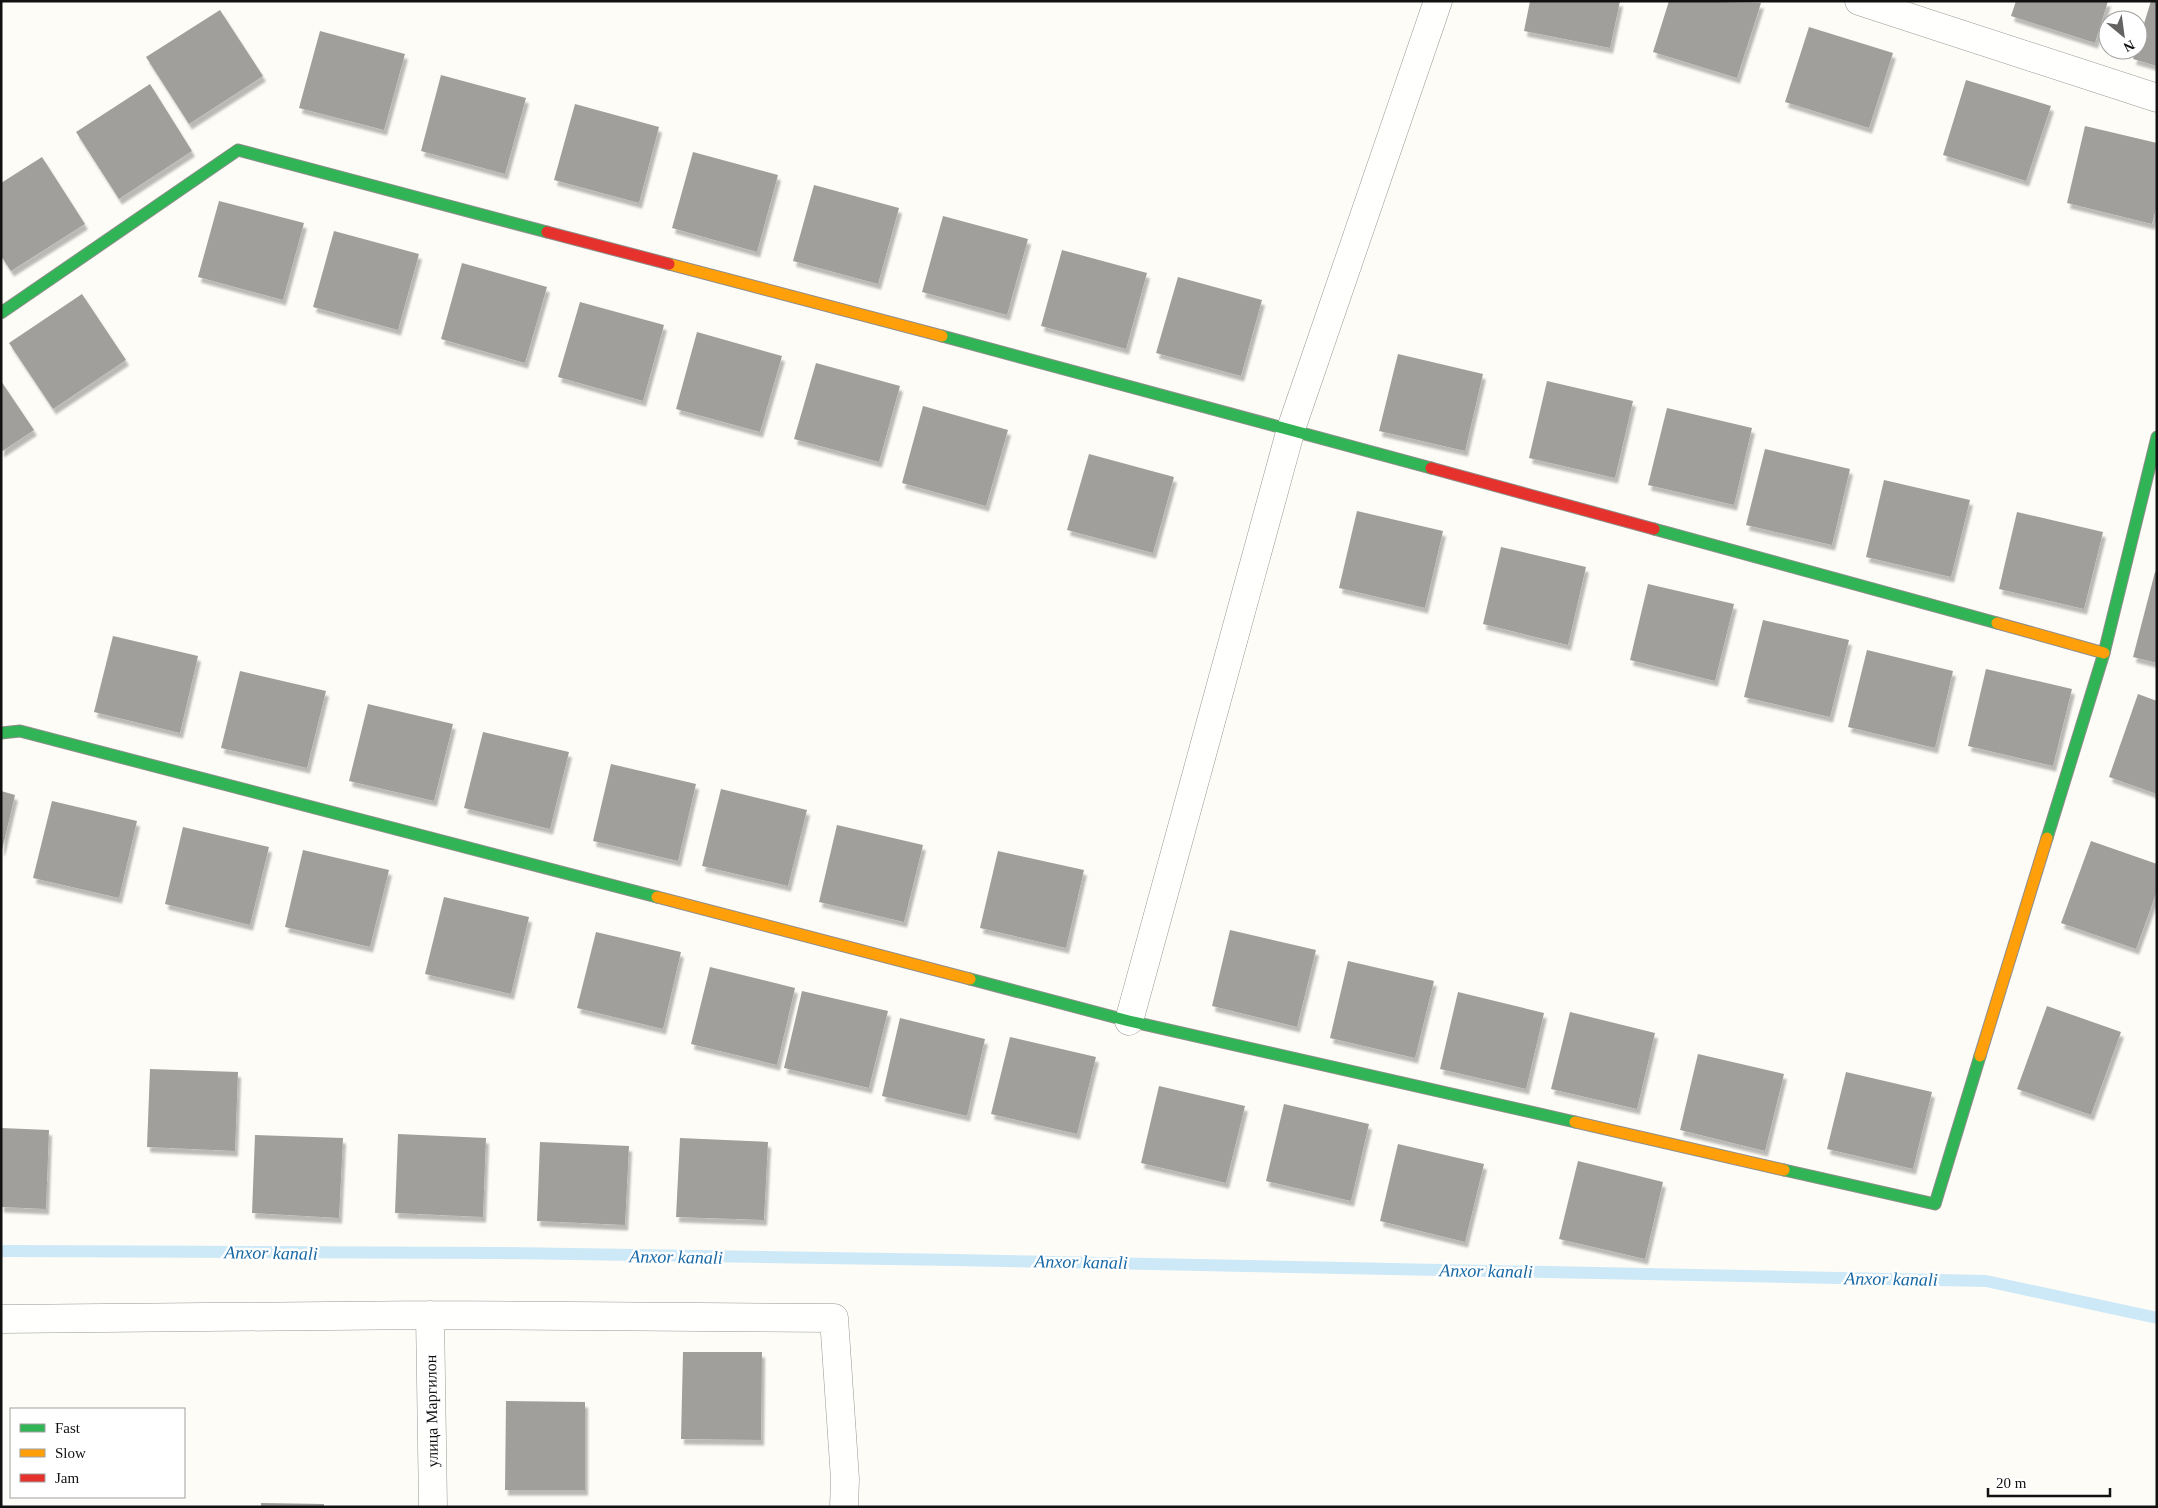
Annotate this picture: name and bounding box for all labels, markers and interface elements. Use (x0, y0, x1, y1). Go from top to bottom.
north arrow (2098, 10, 2148, 60)
text: N (2121, 37, 2137, 55)
water label: Anxor kanali (223, 1242, 318, 1264)
water label: Anxor kanali (628, 1246, 723, 1268)
water label: Anxor kanali (1033, 1251, 1128, 1273)
water label: Anxor kanali (1438, 1260, 1533, 1282)
water label: Anxor kanali (1843, 1268, 1938, 1290)
street label: улица Маргилон (422, 1354, 442, 1467)
legend (10, 1408, 185, 1498)
text: Fast (55, 1420, 81, 1436)
text: Slow (55, 1445, 86, 1461)
scale bar (1988, 1466, 2110, 1498)
text: Jam (55, 1470, 79, 1486)
text: 20 m (1996, 1475, 2027, 1491)

